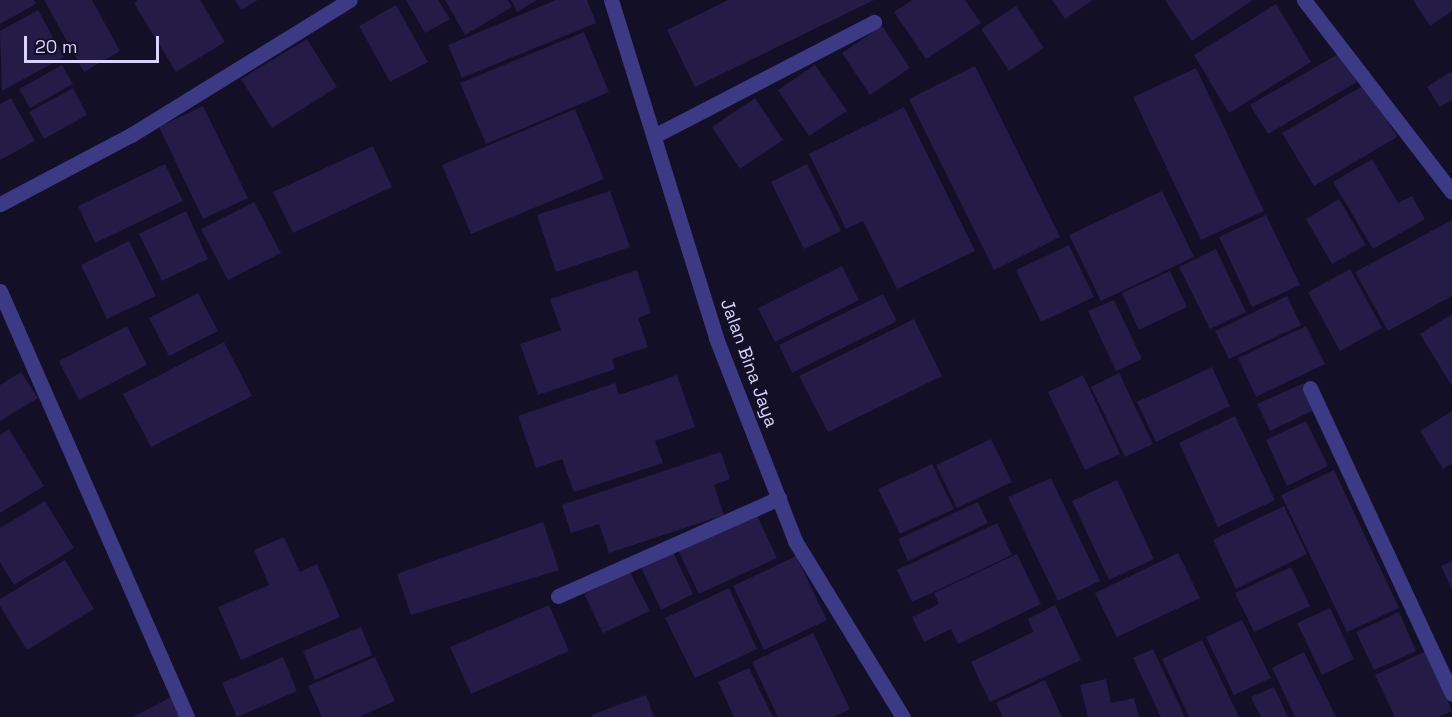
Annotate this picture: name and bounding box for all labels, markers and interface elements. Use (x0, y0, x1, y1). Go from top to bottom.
scale bar (27, 24, 162, 62)
text: 20 m (35, 35, 78, 58)
street label: Jalan Bina Jaya (716, 296, 782, 430)

